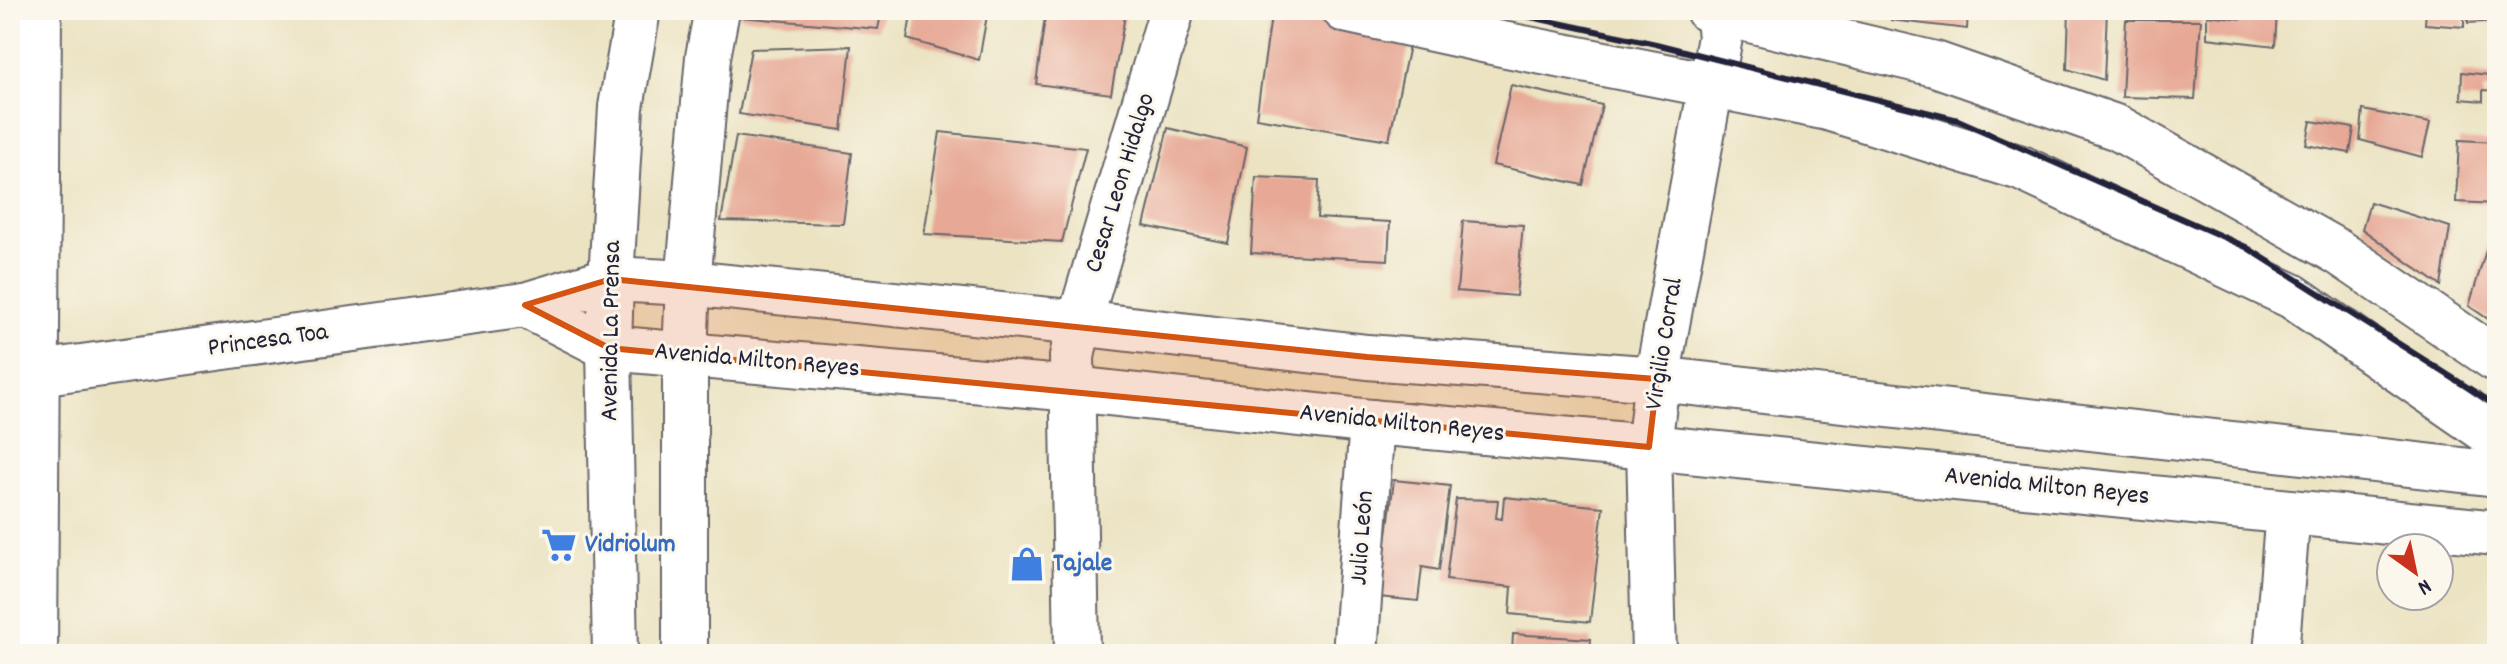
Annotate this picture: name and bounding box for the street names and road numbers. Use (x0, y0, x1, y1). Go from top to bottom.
street label: Cesar Leon Hidalgo (1076, 89, 1166, 277)
street label: Avenida La Prensa (592, 240, 632, 422)
street label: Virgilio Corral (1636, 275, 1694, 413)
street label: Princesa Toa (205, 314, 331, 368)
street label: Avenida Milton Reyes (653, 334, 861, 388)
street label: Avenida Milton Reyes (1298, 395, 1506, 453)
street label: Avenida Milton Reyes (1943, 458, 2151, 516)
street label: Julio León (1341, 489, 1385, 587)

